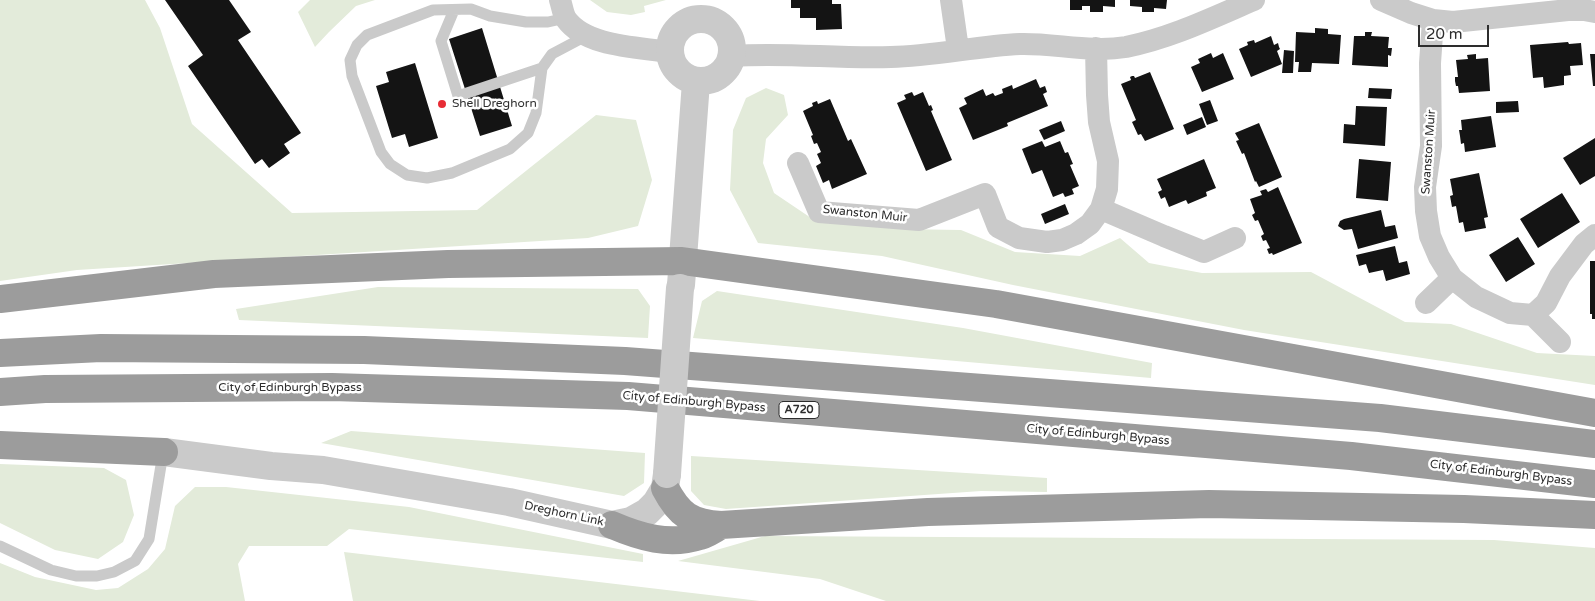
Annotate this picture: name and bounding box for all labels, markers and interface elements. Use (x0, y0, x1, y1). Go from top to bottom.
scale bar (1420, 15, 1491, 47)
text: 20 m (1426, 25, 1463, 43)
place label: Shell Dreghorn (452, 97, 537, 111)
marker: Shell Dreghorn (436, 98, 448, 110)
street label: Swanston Muir (1419, 109, 1439, 195)
street label: Swanston Muir (822, 202, 908, 226)
street label: City of Edinburgh Bypass (218, 381, 362, 395)
street label: City of Edinburgh Bypass (622, 389, 766, 415)
road number: A720 (779, 402, 819, 418)
street label: City of Edinburgh Bypass (1026, 422, 1170, 448)
street label: City of Edinburgh Bypass (1429, 457, 1573, 489)
street label: Dreghorn Link (523, 499, 605, 529)

